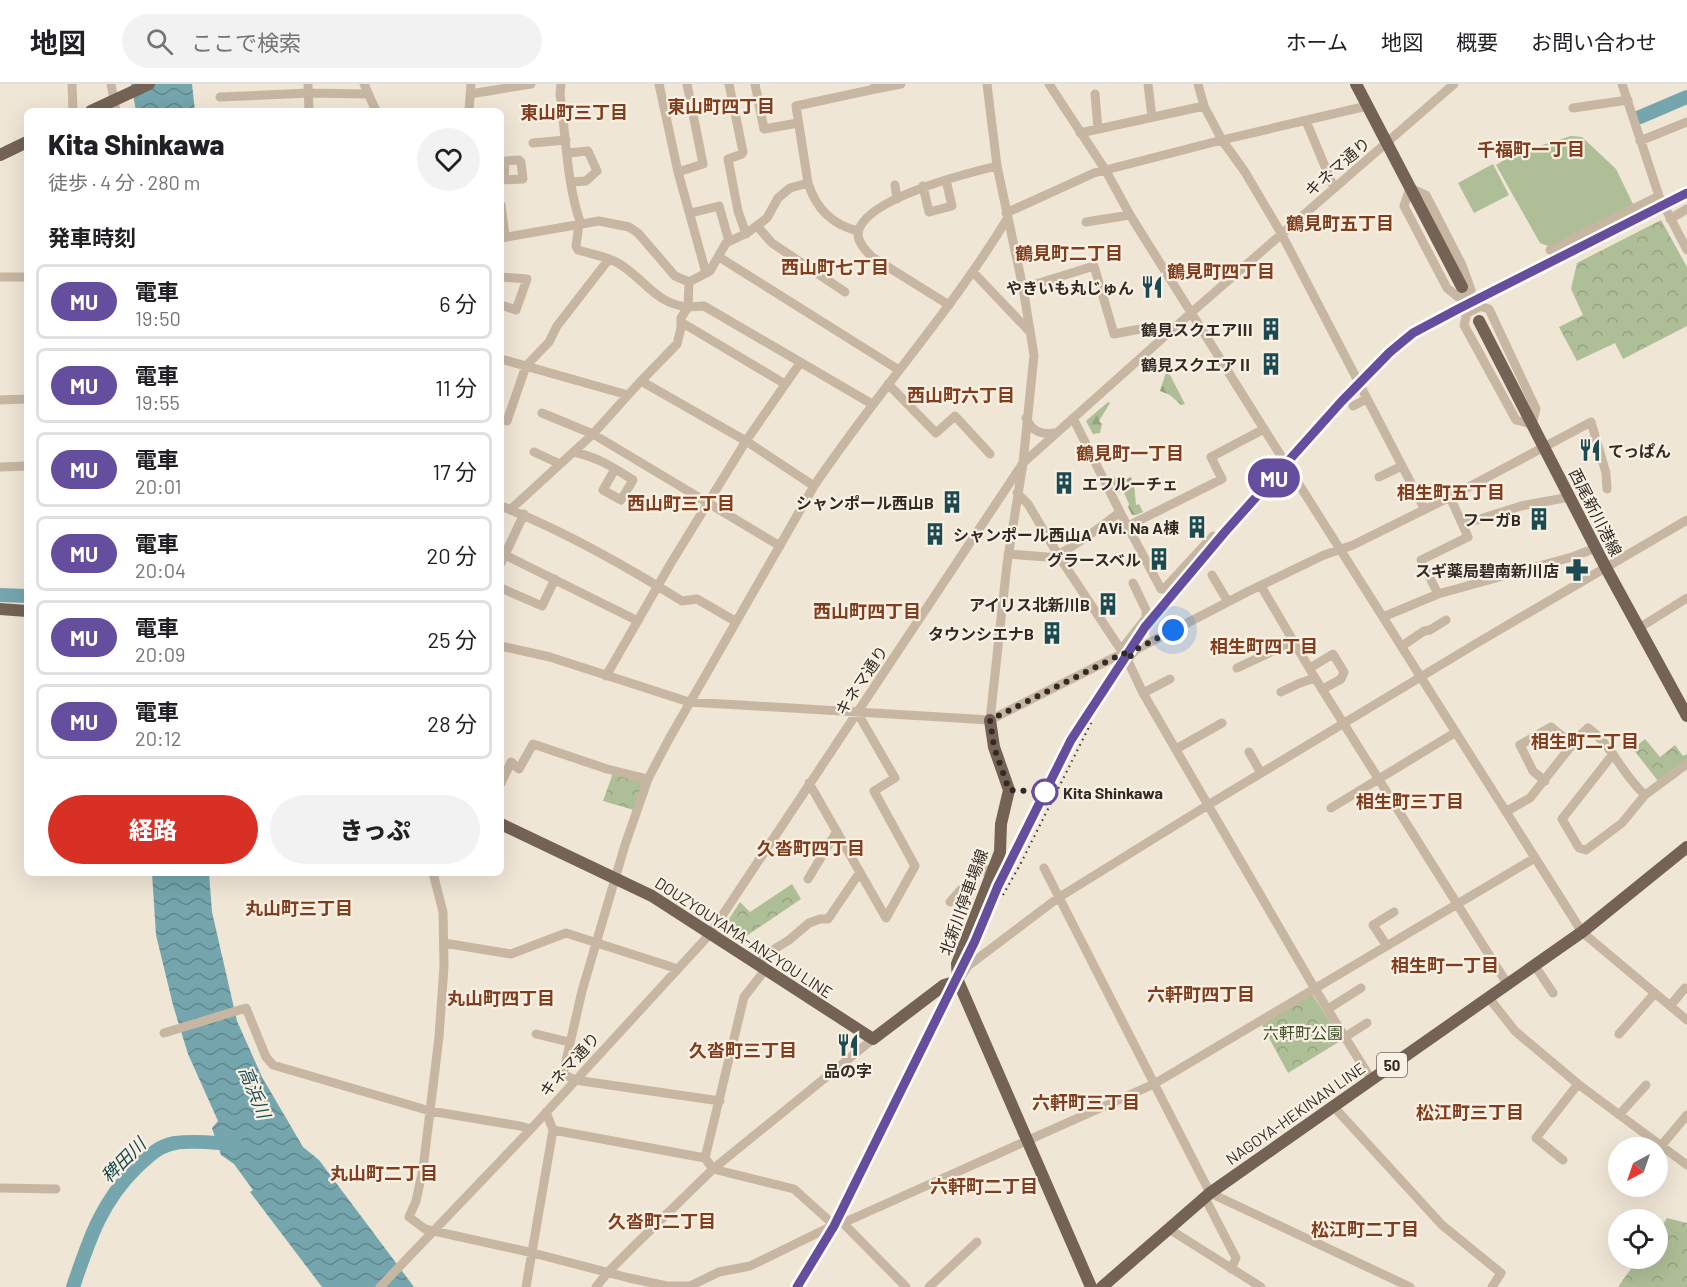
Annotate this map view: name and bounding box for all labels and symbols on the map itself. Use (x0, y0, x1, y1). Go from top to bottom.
district label: 東山町四丁目 (667, 95, 775, 117)
district label: 東山町三丁目 (520, 101, 628, 123)
street label: キネマ通り (1301, 133, 1373, 199)
district label: 千福町一丁目 (1477, 138, 1585, 160)
district label: 鶴見町五丁目 (1286, 212, 1394, 234)
district label: 鶴見町二丁目 (1015, 242, 1123, 264)
district label: 西山町七丁目 (781, 256, 889, 278)
district label: 鶴見町四丁目 (1167, 260, 1275, 282)
restaurant icon: やきいも丸じゅん (1139, 274, 1165, 300)
place label: やきいも丸じゅん (1006, 278, 1134, 297)
building icon: 鶴見スクエアⅢ (1258, 316, 1284, 342)
place label: 鶴見スクエアⅢ (1141, 320, 1253, 339)
building icon: 鶴見スクエアⅡ (1258, 351, 1284, 377)
place label: 鶴見スクエアⅡ (1141, 355, 1253, 374)
district label: 西山町六丁目 (907, 384, 1015, 406)
restaurant icon: てっぱん (1577, 437, 1603, 463)
place label: てっぱん (1608, 441, 1671, 460)
district label: 鶴見町一丁目 (1076, 442, 1184, 464)
line badge: MU (1247, 458, 1301, 498)
street label: 西尾新川港線 (1566, 465, 1626, 559)
building icon: エフルーチェ (1051, 470, 1077, 496)
place label: エフルーチェ (1082, 474, 1178, 493)
district label: 相生町五丁目 (1397, 481, 1505, 503)
building icon: シャンポール西山B (939, 489, 965, 515)
district label: 西山町三丁目 (627, 492, 735, 514)
place label: シャンポール西山B (796, 493, 934, 512)
building icon: フーガB (1526, 506, 1552, 532)
place label: フーガB (1463, 510, 1521, 529)
building icon: AVi. Na A棟 (1184, 514, 1210, 540)
place label: AVi. Na A棟 (1098, 518, 1179, 537)
building icon: シャンポール西山A (922, 521, 948, 547)
place label: シャンポール西山A (953, 525, 1092, 544)
building icon: グラースベル (1146, 546, 1172, 572)
place label: グラースベル (1047, 550, 1141, 569)
pharmacy icon: スギ薬局碧南新川店 (1564, 557, 1590, 583)
place label: スギ薬局碧南新川店 (1415, 561, 1559, 580)
building icon: アイリス北新川B (1095, 591, 1121, 617)
place label: アイリス北新川B (969, 595, 1090, 614)
district label: 西山町四丁目 (813, 600, 921, 622)
your location (1158, 615, 1188, 645)
building icon: タウンシエナB (1039, 620, 1065, 646)
place label: タウンシエナB (928, 624, 1034, 643)
district label: 相生町四丁目 (1210, 635, 1318, 657)
street label: キネマ通り (831, 642, 891, 718)
district label: 相生町二丁目 (1531, 730, 1639, 752)
marker: Kita Shinkawa (1032, 779, 1058, 805)
place label: Kita Shinkawa (1063, 783, 1163, 802)
district label: 相生町三丁目 (1356, 790, 1464, 812)
district label: 久沓町四丁目 (757, 837, 865, 859)
street label: 北新川停車場線 (935, 846, 991, 958)
street label: DOUZYOUYAMA-ANZYOU LINE (652, 872, 836, 1002)
district label: 丸山町三丁目 (245, 897, 353, 919)
district label: 相生町一丁目 (1391, 954, 1499, 976)
district label: 六軒町四丁目 (1147, 983, 1255, 1005)
district label: 丸山町四丁目 (447, 987, 555, 1009)
park label: 六軒町公園 (1263, 1023, 1343, 1042)
street label: キネマ通り (535, 1028, 603, 1100)
restaurant icon: 品の字 (835, 1032, 861, 1058)
district label: 久沓町三丁目 (689, 1039, 797, 1061)
road number: 50 (1377, 1053, 1407, 1077)
street label: NAGOYA-HEKINAN LINE (1222, 1058, 1368, 1168)
place label: 品の字 (824, 1061, 872, 1080)
water label: 高浜川 (235, 1063, 276, 1123)
district label: 六軒町三丁目 (1032, 1091, 1140, 1113)
district label: 松江町三丁目 (1416, 1101, 1524, 1123)
water label: 稗田川 (96, 1132, 151, 1187)
north arrow (1608, 1137, 1668, 1197)
district label: 丸山町二丁目 (330, 1162, 438, 1184)
district label: 六軒町二丁目 (930, 1175, 1038, 1197)
district label: 久沓町二丁目 (608, 1210, 716, 1232)
district label: 松江町二丁目 (1311, 1218, 1419, 1240)

